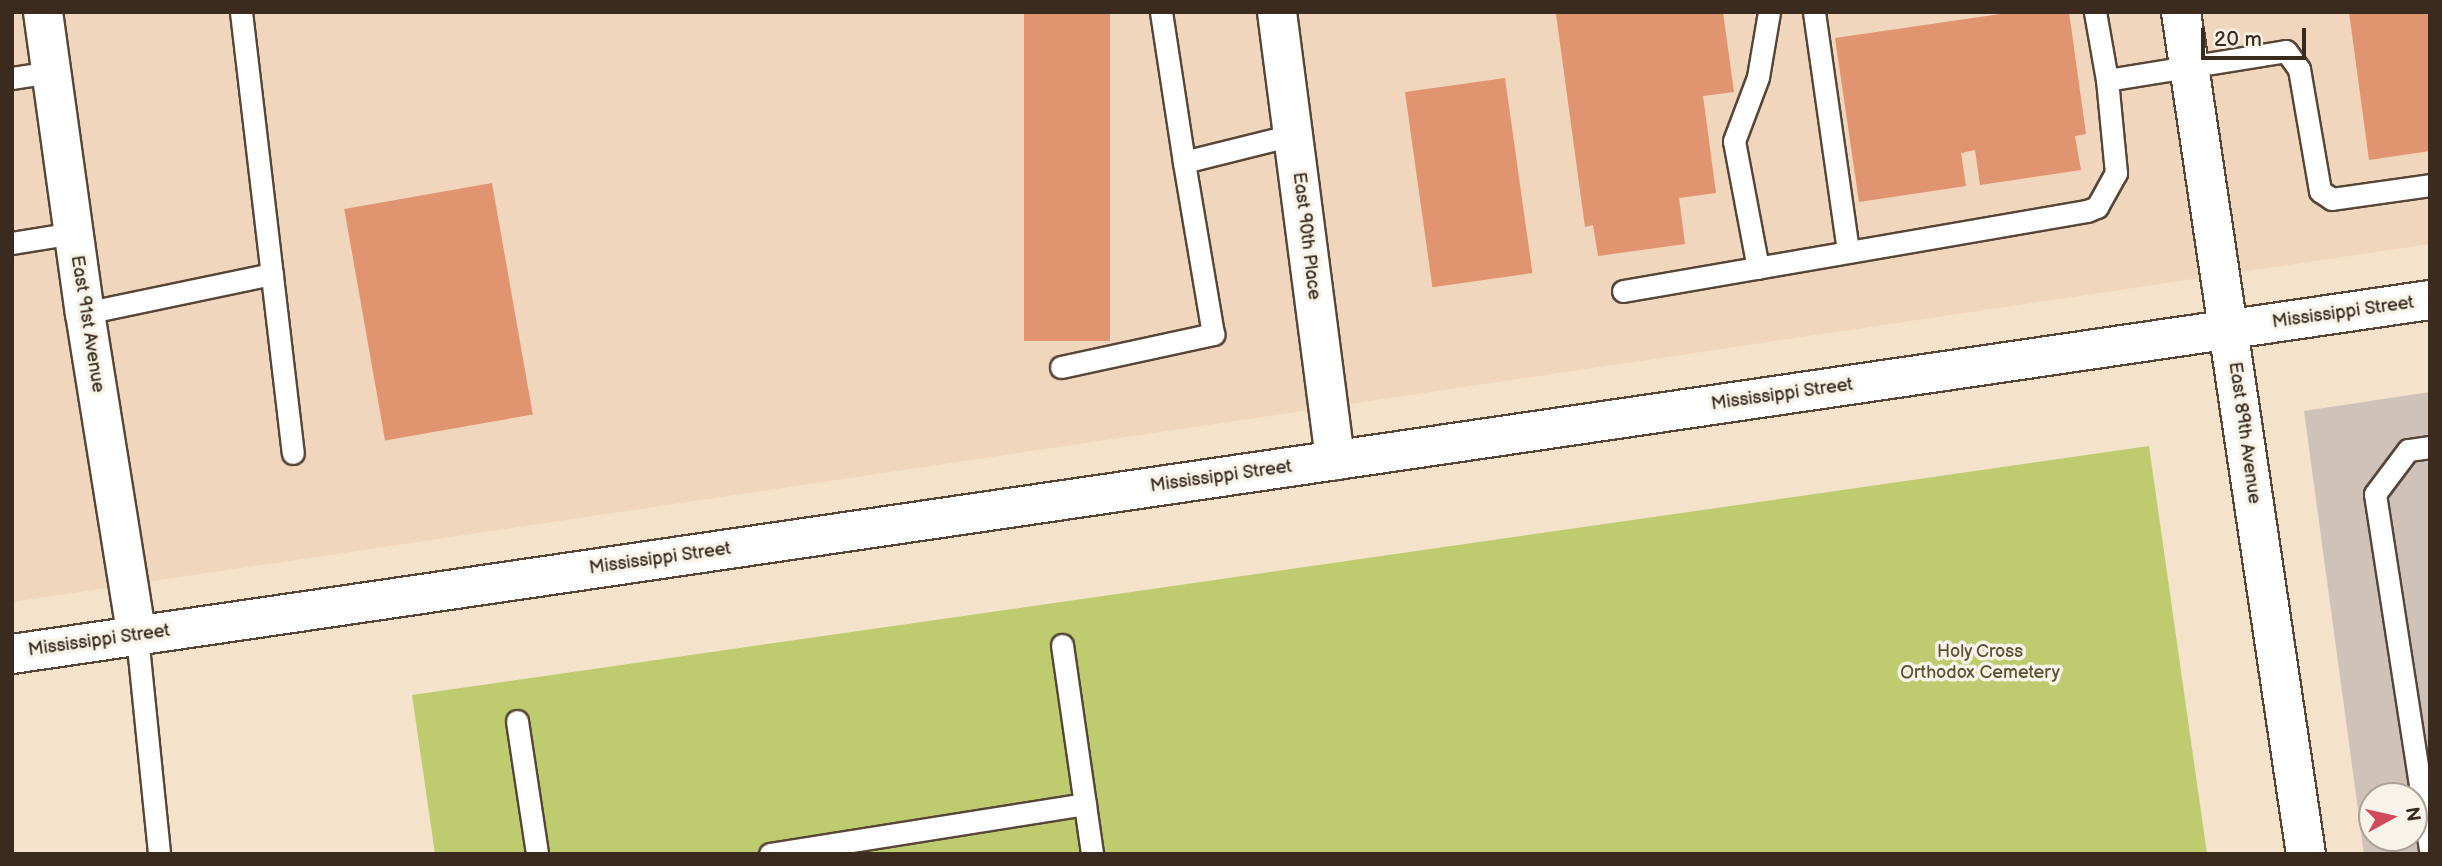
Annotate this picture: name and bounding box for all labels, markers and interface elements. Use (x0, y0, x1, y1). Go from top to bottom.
scale bar (2204, 14, 2309, 58)
text: 20 m (2214, 27, 2262, 52)
street label: East 90th Place (1287, 171, 1325, 301)
street label: East 91st Avenue (66, 254, 108, 394)
street label: Mississippi Street (2271, 292, 2415, 334)
street label: East 89th Avenue (2223, 361, 2265, 505)
street label: Mississippi Street (1710, 374, 1854, 416)
street label: Mississippi Street (1149, 456, 1293, 498)
street label: Mississippi Street (588, 538, 732, 580)
street label: Mississippi Street (27, 620, 171, 662)
park label: Holy Cross Orthodox Cemetery (1900, 642, 2060, 684)
north arrow (2358, 782, 2428, 852)
text: N (2400, 806, 2425, 823)

